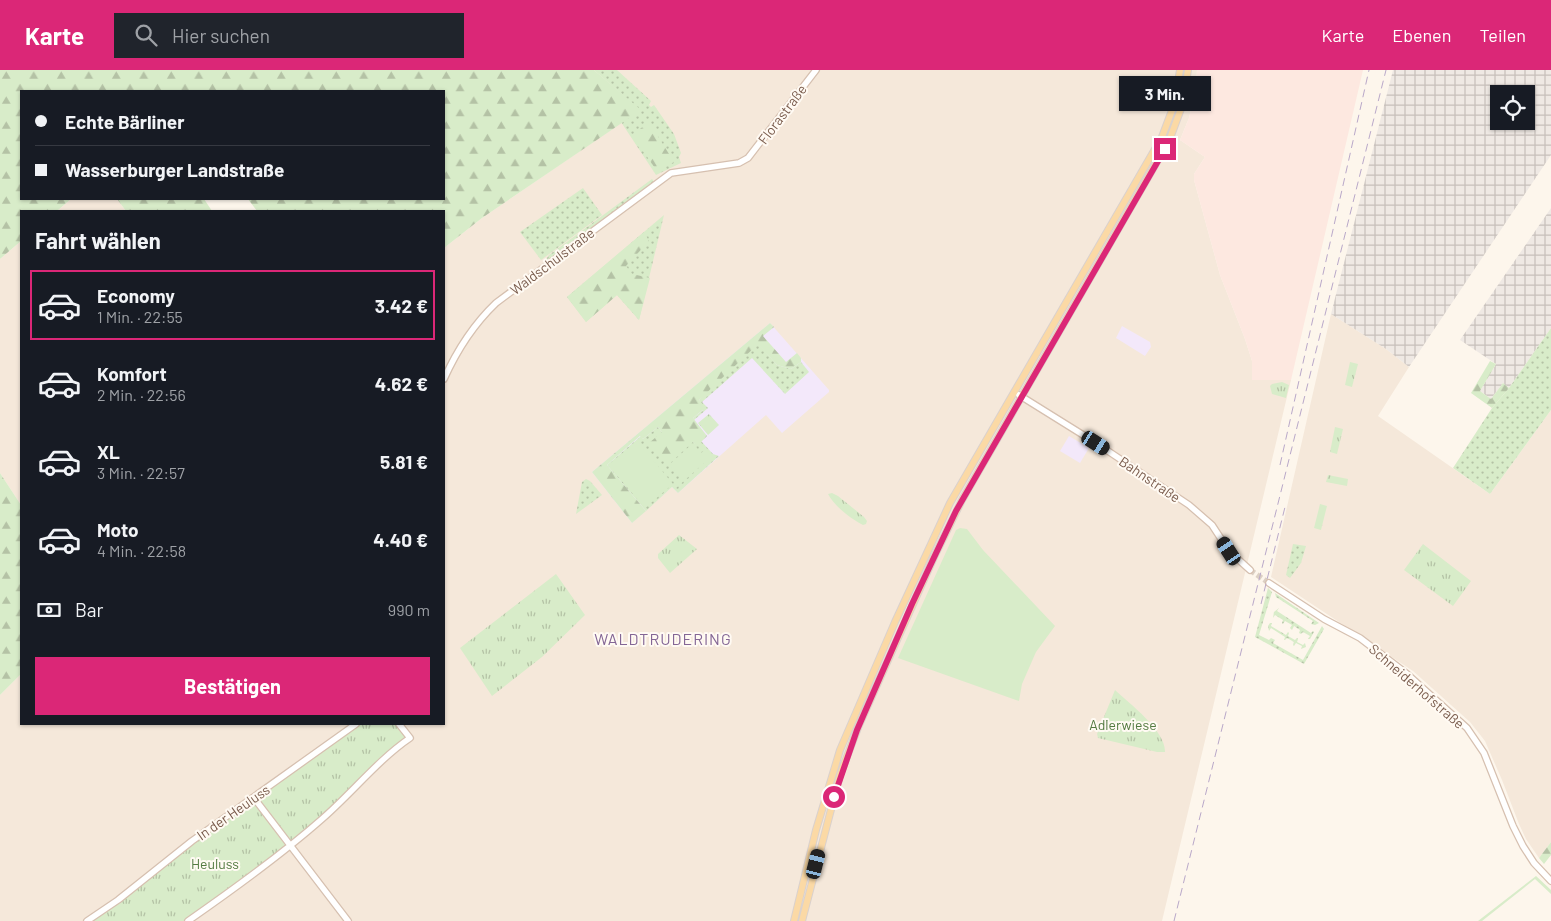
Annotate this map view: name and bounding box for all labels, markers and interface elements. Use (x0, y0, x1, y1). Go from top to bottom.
search box (114, 13, 464, 58)
text: Karte (25, 21, 84, 50)
icon: search (132, 21, 160, 49)
text: Hier suchen (172, 24, 270, 47)
text: Karte (1321, 24, 1364, 46)
text: Ebenen (1392, 24, 1451, 46)
text: Teilen (1479, 24, 1526, 46)
callout: 3 Min. (1119, 77, 1211, 112)
street label: Florastraße (754, 81, 810, 147)
text: 3 Min. (1145, 84, 1185, 103)
map controls (1490, 85, 1535, 130)
button: locate (1490, 85, 1535, 130)
text: Echte Bärliner (65, 110, 184, 133)
route end (1154, 138, 1176, 160)
text: Wasserburger Landstraße (65, 158, 284, 181)
street label: Waldschulstraße (506, 224, 598, 298)
text: Fahrt wählen (35, 227, 161, 253)
icon: car (37, 283, 82, 328)
text: Economy (97, 284, 175, 307)
text: 3.42 € (375, 294, 428, 317)
text: 1 Min. · 22:55 (97, 307, 183, 326)
icon: car (37, 361, 82, 406)
text: Komfort (97, 362, 167, 385)
text: 4.62 € (375, 372, 428, 395)
text: 2 Min. · 22:56 (97, 385, 186, 404)
car (1079, 429, 1112, 457)
icon: car (37, 439, 82, 484)
text: XL (97, 440, 120, 463)
text: 5.81 € (380, 450, 428, 473)
street label: Bahnstraße (1116, 452, 1184, 506)
text: 3 Min. · 22:57 (97, 463, 185, 482)
icon: car (37, 517, 82, 562)
text: Moto (97, 518, 139, 541)
text: 4.40 € (373, 528, 428, 551)
car (1214, 534, 1243, 568)
text: 4 Min. · 22:58 (97, 541, 186, 560)
icon: cash (35, 596, 63, 624)
text: Bar (75, 598, 103, 621)
text: 990 m (388, 600, 430, 619)
district label: WALDTRUDERING (594, 629, 732, 648)
street label: Schneiderhofstraße (1366, 640, 1468, 732)
button: Bestätigen (35, 657, 430, 715)
park label: Adlerwiese (1089, 716, 1157, 733)
street label: In der Heuluss (193, 780, 273, 843)
route start (823, 786, 845, 808)
car (805, 848, 826, 880)
park label: Heuluss (191, 855, 239, 872)

